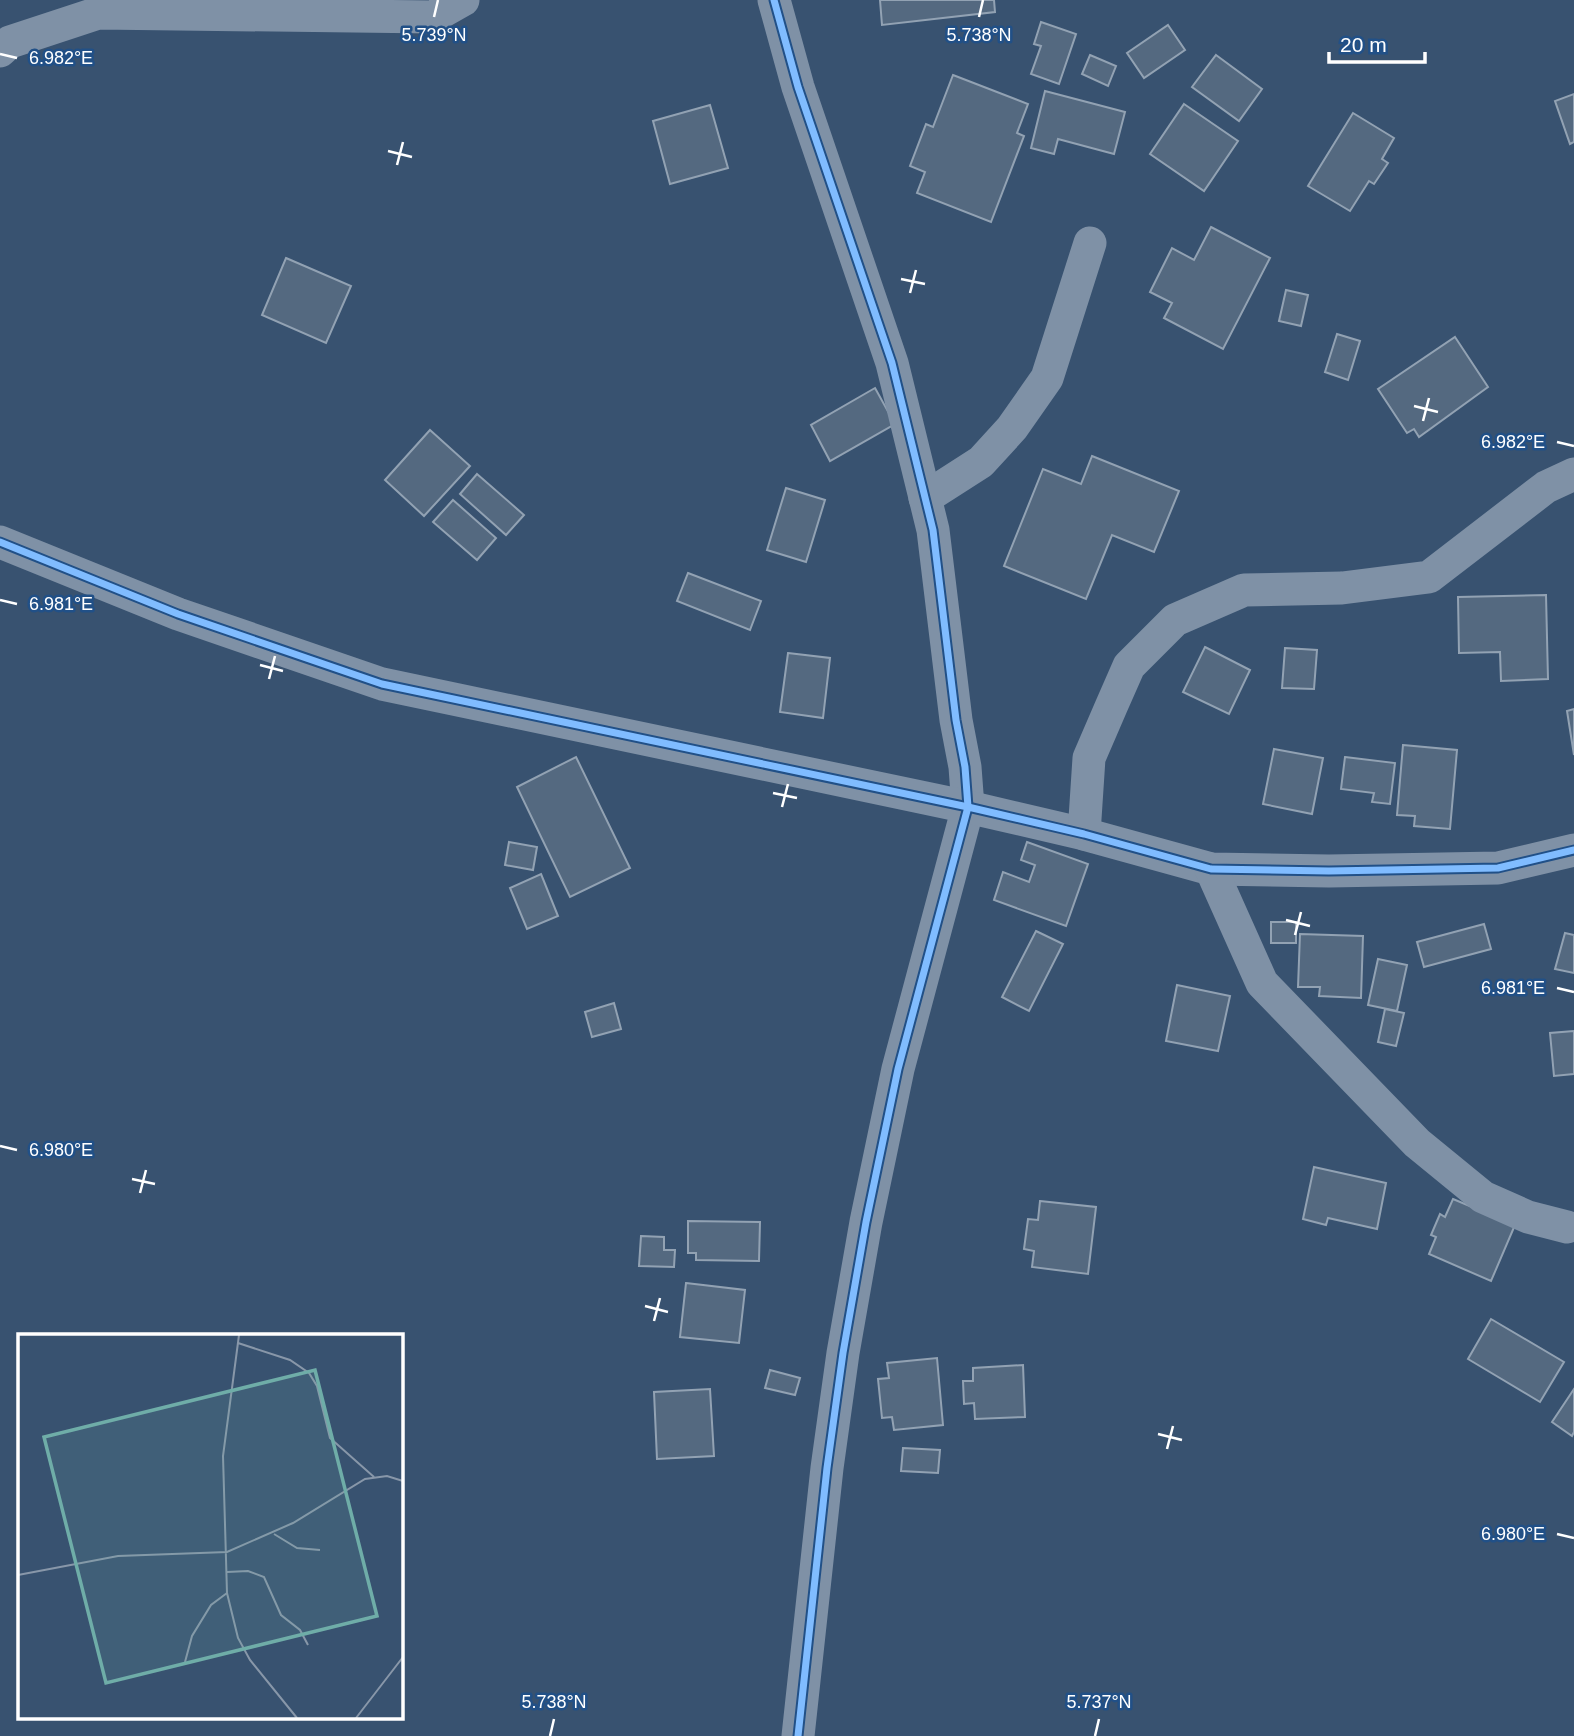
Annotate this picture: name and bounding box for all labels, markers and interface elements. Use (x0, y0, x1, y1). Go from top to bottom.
scale bar (1329, 21, 1425, 65)
text: 5.739°N (401, 25, 467, 45)
text: 5.738°N (946, 25, 1012, 45)
text: 20 m (1340, 33, 1387, 56)
text: 6.982°E (29, 48, 93, 68)
text: 6.982°E (1481, 432, 1545, 452)
text: 6.981°E (29, 594, 93, 614)
text: 6.981°E (1481, 978, 1545, 998)
text: 6.980°E (29, 1140, 93, 1160)
inset map (18, 1334, 402, 1718)
text: 6.980°E (1481, 1524, 1545, 1544)
text: 5.738°N (521, 1692, 587, 1712)
text: 5.737°N (1066, 1692, 1132, 1712)

